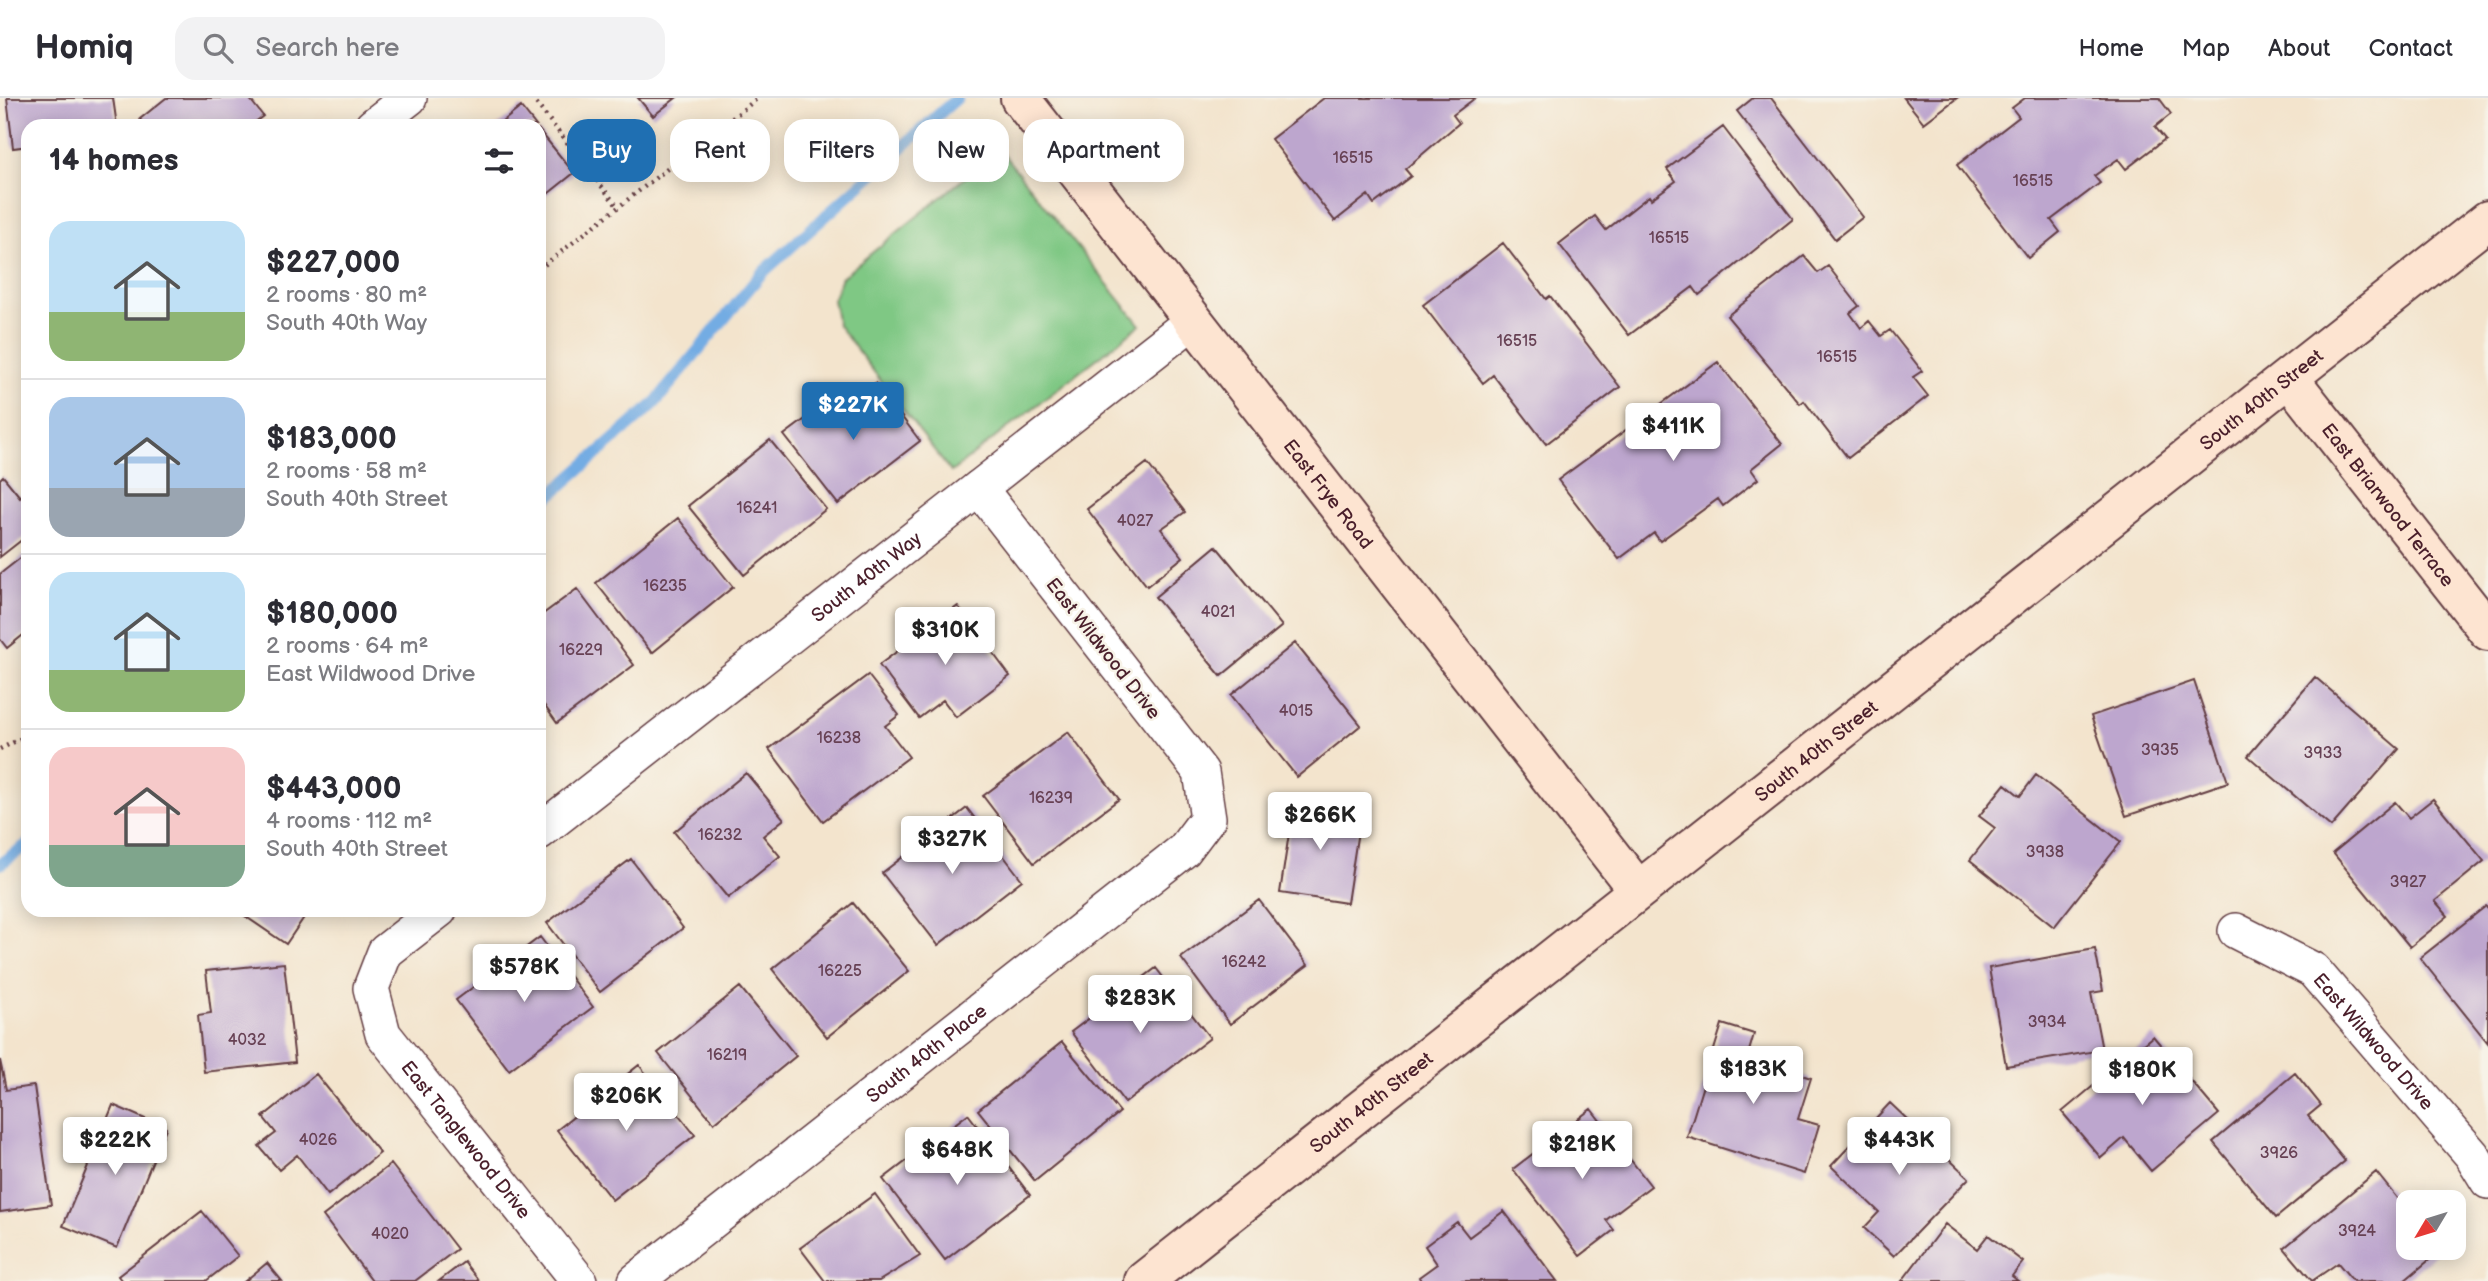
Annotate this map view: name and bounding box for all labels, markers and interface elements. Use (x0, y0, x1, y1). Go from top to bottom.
search box (175, 17, 665, 80)
text: Homiq (35, 28, 133, 68)
icon: search (199, 29, 237, 67)
text: Search here (255, 33, 400, 64)
text: Home (2079, 34, 2144, 63)
text: Map (2182, 34, 2230, 63)
text: About (2268, 34, 2330, 63)
text: Contact (2368, 34, 2453, 63)
chip: Buy (567, 119, 656, 182)
chip: Rent (670, 119, 770, 182)
chip: Filters (784, 119, 899, 182)
chip: New (913, 119, 1009, 182)
chip: Apartment (1023, 119, 1184, 182)
icon: filters (480, 142, 518, 180)
text: 14 homes (49, 143, 178, 179)
house number: 16515 (1333, 149, 1373, 168)
house number: 16515 (2013, 172, 2053, 191)
house number: 16515 (1649, 229, 1689, 248)
text: $227,000 (266, 245, 400, 281)
icon: home (105, 249, 189, 333)
text: 2 rooms · 80 m² (266, 281, 427, 309)
text: South 40th Way (266, 309, 427, 337)
house number: 16515 (1497, 332, 1537, 351)
street label: South 40th Street (2196, 345, 2328, 456)
house number: 16515 (1817, 348, 1857, 367)
pin: $227K (804, 382, 902, 442)
text: $227K (818, 391, 888, 419)
pin: $411K (1624, 404, 1722, 463)
text: $411K (1641, 412, 1705, 440)
street label: East Briarwood Terrace (2316, 419, 2459, 592)
text: $183,000 (266, 421, 397, 457)
icon: home (105, 425, 189, 509)
street label: East Frye Road (1278, 435, 1377, 554)
text: 2 rooms · 58 m² (266, 457, 427, 485)
text: South 40th Street (266, 485, 448, 513)
house number: 16241 (736, 499, 778, 518)
house number: 4027 (1117, 512, 1153, 531)
street label: South 40th Way (807, 527, 927, 628)
street label: East Wildwood Drive (1041, 574, 1165, 724)
house number: 16235 (643, 577, 687, 596)
text: $180,000 (266, 596, 398, 632)
icon: home (105, 600, 189, 684)
house number: 4021 (1201, 603, 1235, 622)
pin: $310K (896, 608, 994, 667)
text: $310K (911, 616, 979, 644)
text: 2 rooms · 64 m² (266, 632, 428, 660)
house number: 16229 (559, 641, 603, 660)
text: East Wildwood Drive (266, 660, 475, 688)
street label: South 40th Street (1751, 696, 1883, 807)
house number: 4015 (1279, 702, 1313, 721)
house number: 16238 (817, 729, 861, 748)
house number: 3935 (2141, 741, 2179, 760)
house number: 3933 (2304, 744, 2343, 763)
text: $443,000 (266, 771, 401, 807)
icon: home (105, 775, 189, 859)
house number: 16239 (1029, 789, 1073, 808)
pin: $266K (1271, 792, 1369, 852)
text: $266K (1284, 801, 1356, 829)
text: 4 rooms · 112 m² (266, 807, 432, 835)
pin: $327K (903, 816, 1001, 876)
text: $327K (917, 825, 987, 853)
house number: 16232 (698, 826, 743, 845)
text: South 40th Street (266, 835, 448, 863)
house number: 3938 (2026, 843, 2064, 862)
house number: 3927 (2390, 873, 2426, 892)
pin: $578K (475, 944, 573, 1004)
text: $578K (489, 953, 559, 981)
house number: 16242 (1222, 953, 1267, 972)
house number: 16225 (818, 962, 862, 981)
street label: East Wildwood Drive (2308, 969, 2438, 1115)
pin: $283K (1091, 976, 1189, 1035)
text: $283K (1104, 984, 1176, 1012)
street label: South 40th Place (862, 1000, 992, 1108)
house number: 3934 (2028, 1013, 2067, 1032)
house number: 4032 (228, 1031, 267, 1050)
house number: 16219 (707, 1046, 747, 1065)
pin: $183K (1704, 1046, 1802, 1106)
street label: South 40th Street (1306, 1047, 1438, 1159)
pin: $180K (2093, 1048, 2191, 1107)
text: $183K (1719, 1055, 1787, 1083)
text: $180K (2108, 1056, 2176, 1084)
street label: East Tanglewood Drive (396, 1057, 535, 1224)
pin: $206K (577, 1074, 675, 1133)
text: $206K (590, 1082, 662, 1110)
pin: $222K (66, 1118, 164, 1177)
pin: $443K (1850, 1118, 1948, 1177)
pin: $218K (1533, 1122, 1631, 1181)
text: $222K (79, 1126, 151, 1154)
text: $443K (1863, 1126, 1935, 1154)
pin: $648K (908, 1128, 1006, 1187)
text: $218K (1548, 1130, 1616, 1158)
house number: 4026 (299, 1131, 337, 1150)
text: $648K (921, 1136, 993, 1164)
house number: 3926 (2260, 1144, 2298, 1163)
north arrow (2396, 1190, 2466, 1260)
map controls (2396, 1190, 2466, 1260)
house number: 3924 (2338, 1222, 2376, 1241)
house number: 4020 (371, 1225, 409, 1244)

